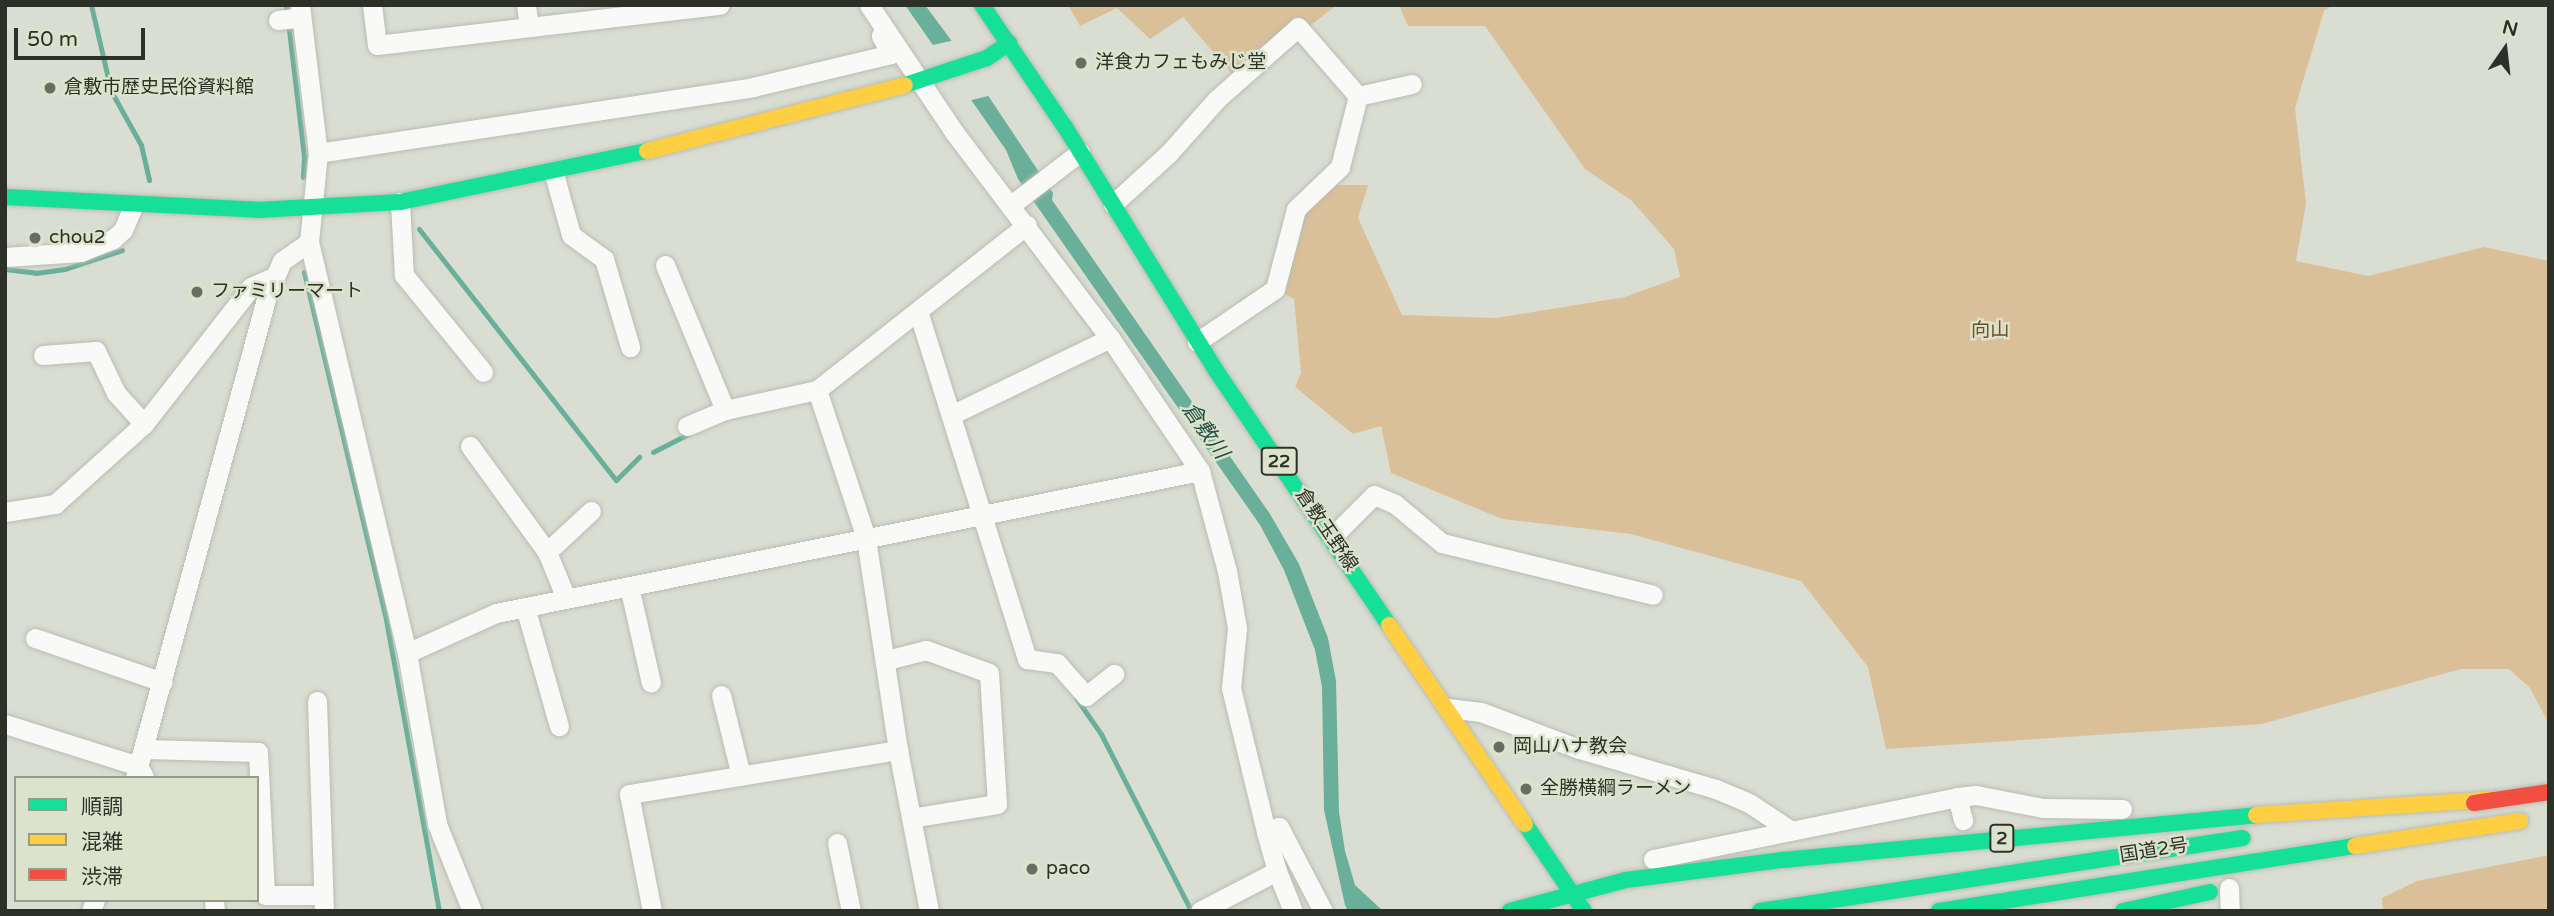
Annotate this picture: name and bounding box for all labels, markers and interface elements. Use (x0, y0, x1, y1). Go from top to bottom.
scale bar (18, 14, 149, 58)
north arrow (2470, 14, 2540, 84)
text: N (2500, 16, 2520, 41)
text: 50 m (27, 27, 78, 52)
place label: 洋食カフェもみじ堂 (1095, 52, 1266, 74)
marker: 洋食カフェもみじ堂 (1073, 55, 1089, 71)
place label: 倉敷市歴史民俗資料館 (64, 77, 254, 99)
marker: 倉敷市歴史民俗資料館 (42, 80, 58, 96)
place label: chou2 (49, 227, 106, 249)
marker: chou2 (27, 230, 43, 246)
place label: ファミリーマート (211, 281, 363, 303)
marker: ファミリーマート (189, 284, 205, 300)
park label: 向山 (1971, 320, 2009, 342)
water label: 倉敷川 (1177, 398, 1233, 464)
road number: 22 (1260, 447, 1298, 476)
street label: 倉敷玉野線 (1290, 484, 1362, 576)
place label: 岡山ハナ教会 (1513, 736, 1627, 758)
marker: 岡山ハナ教会 (1491, 739, 1507, 755)
legend (14, 776, 259, 902)
place label: 全勝横綱ラーメン (1540, 778, 1692, 800)
marker: 全勝横綱ラーメン (1518, 781, 1534, 797)
text: 順調 (81, 795, 123, 820)
road number: 2 (1988, 824, 2016, 852)
text: 混雑 (81, 830, 123, 855)
street label: 国道2号 (2118, 834, 2190, 868)
place label: paco (1046, 858, 1090, 880)
marker: paco (1024, 861, 1040, 877)
text: 渋滞 (81, 865, 123, 890)

